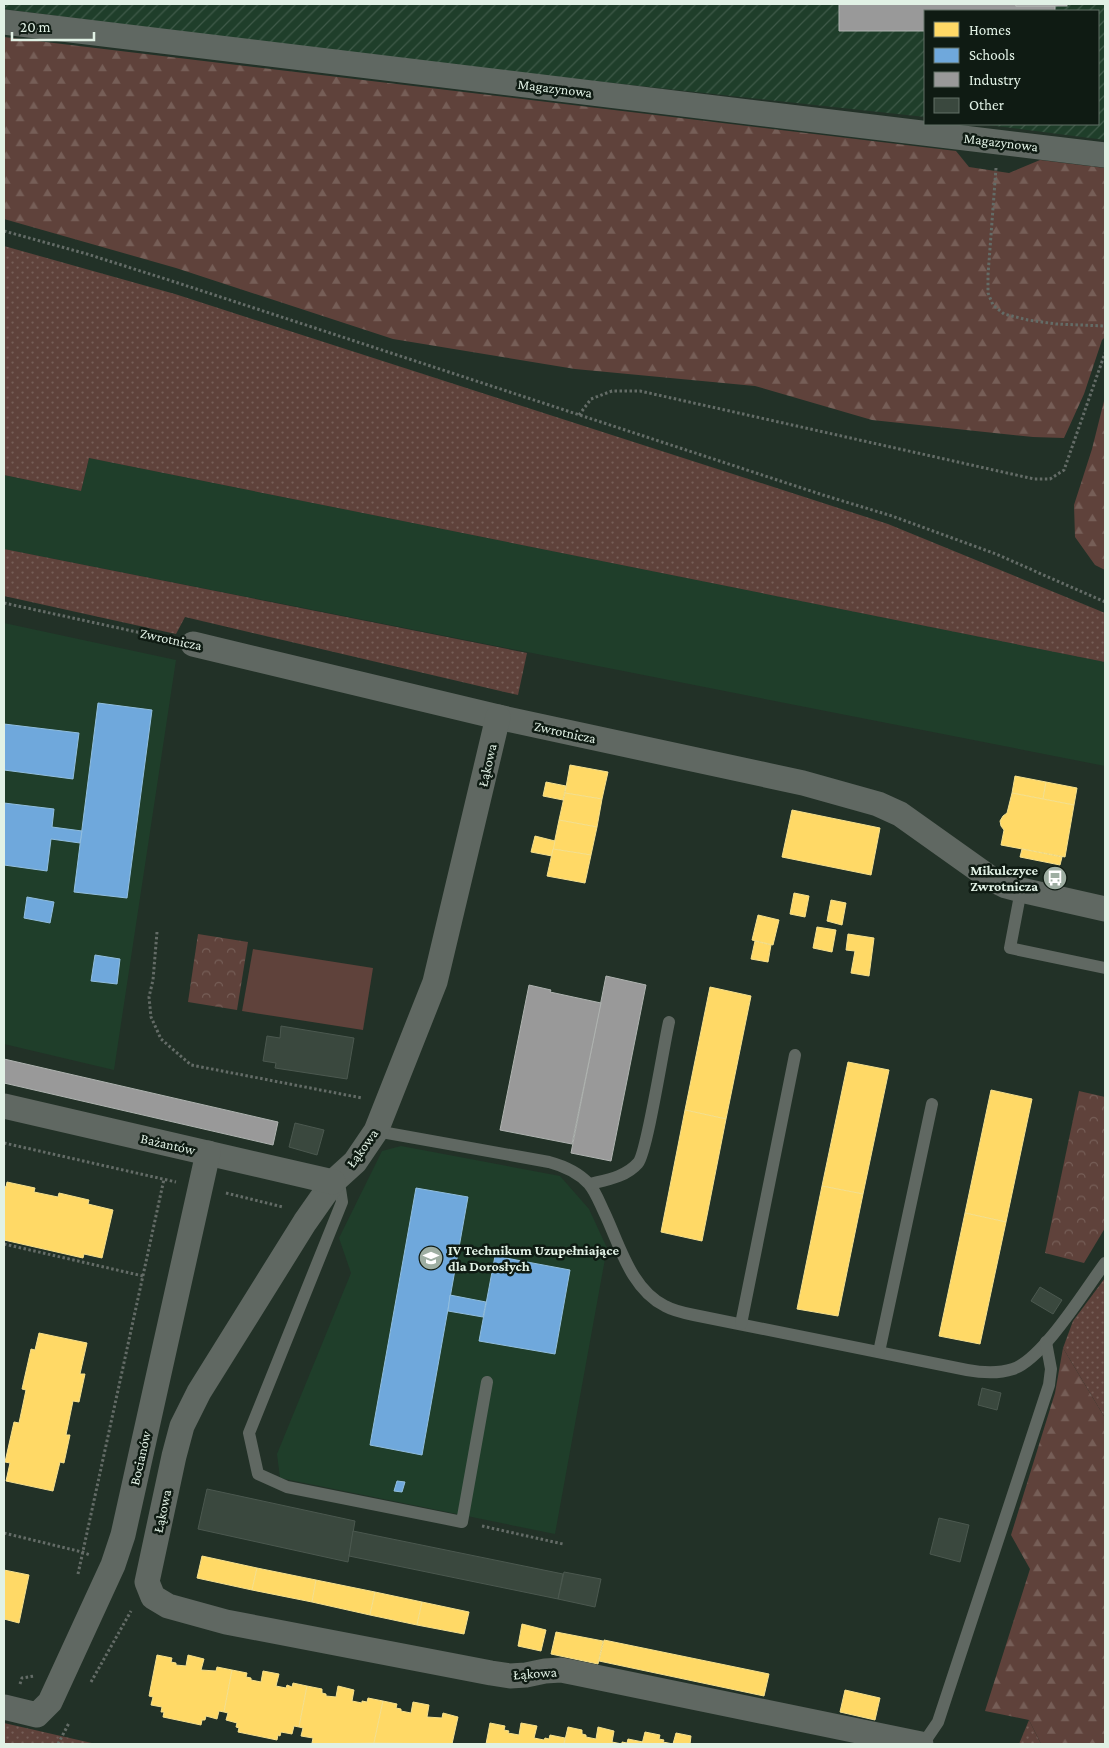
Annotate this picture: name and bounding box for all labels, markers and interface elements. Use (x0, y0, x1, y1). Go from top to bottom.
scale bar (12, 10, 95, 42)
legend (924, 10, 1099, 125)
text: 20 m (20, 19, 51, 35)
text: Homes (969, 22, 1011, 38)
text: Schools (969, 47, 1015, 63)
text: Industry (969, 72, 1021, 89)
street label: Magazynowa (517, 76, 594, 101)
text: Other (969, 97, 1005, 113)
street label: Magazynowa (963, 130, 1040, 155)
street label: Zwrotnicza (139, 625, 204, 653)
street label: Zwrotnicza (533, 718, 598, 746)
street label: Łąkowa (474, 741, 500, 788)
place label: Mikulczyce Zwrotnicza (970, 862, 1038, 894)
bus stop icon: Mikulczyce Zwrotnicza (1042, 865, 1068, 891)
street label: Łąkowa (343, 1125, 382, 1170)
street label: Bażantów (139, 1130, 198, 1158)
place label: IV Technikum Uzupełniające dla Dorosłych (448, 1242, 619, 1274)
school or university icon: IV Technikum Uzupełniające dla Dorosłych (418, 1245, 444, 1271)
street label: Bocianów (126, 1429, 154, 1487)
street label: Łąkowa (150, 1487, 174, 1534)
street label: Łąkowa (513, 1663, 558, 1683)

